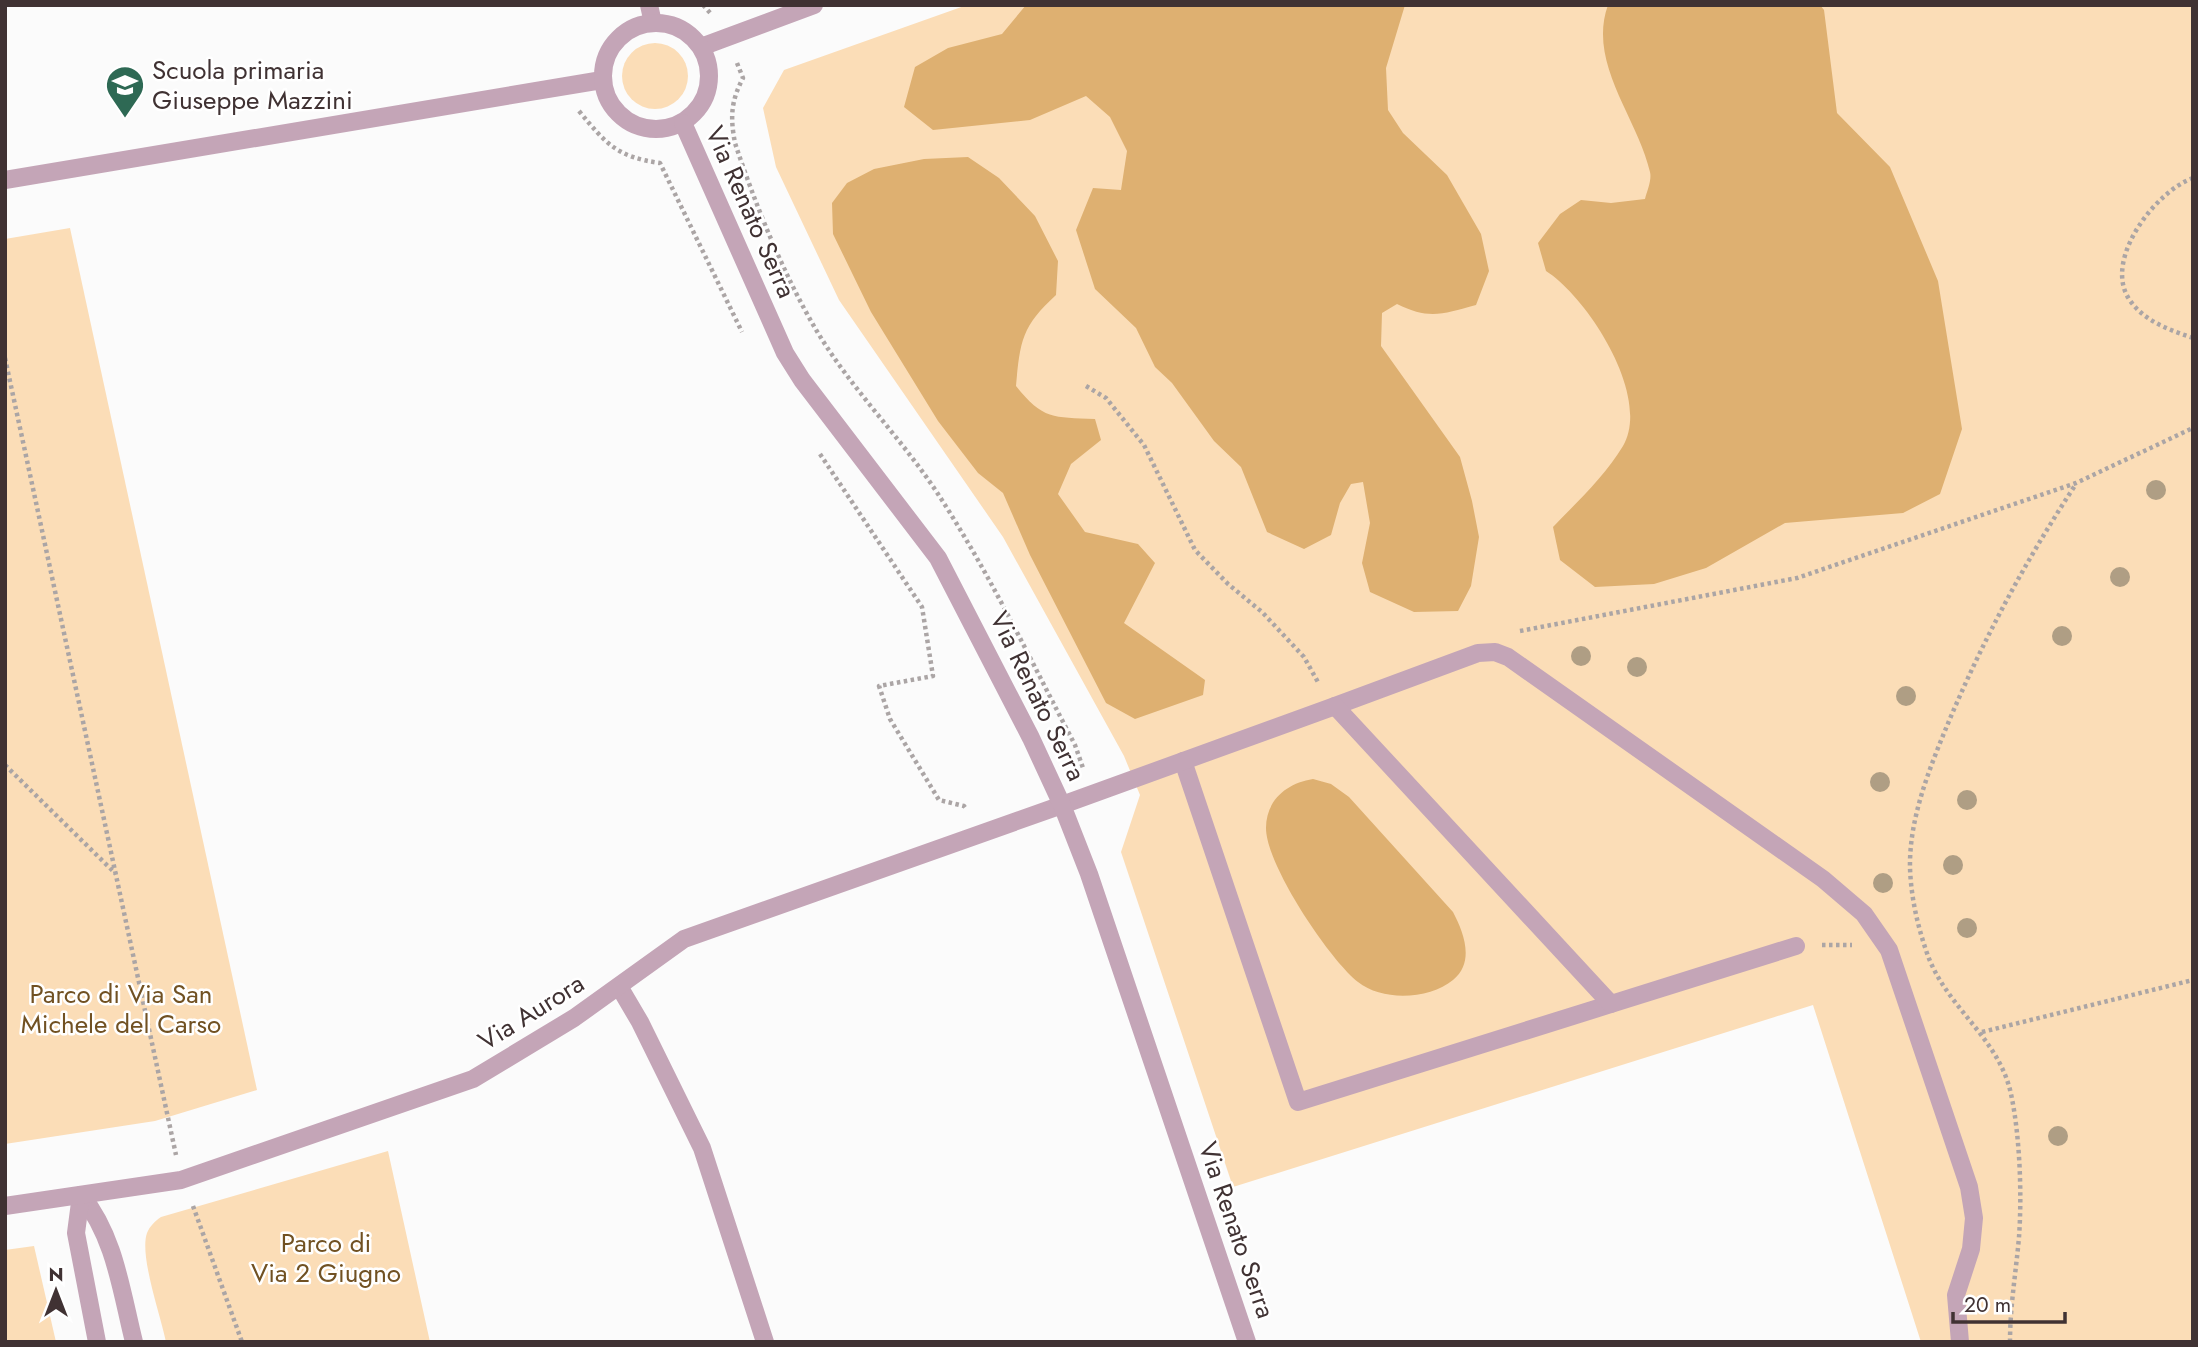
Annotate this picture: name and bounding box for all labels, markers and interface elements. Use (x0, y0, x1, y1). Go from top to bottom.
place label: Scuola primaria Giuseppe Mazzini (152, 51, 353, 119)
school or university icon: Scuola primaria Giuseppe Mazzini (104, 64, 146, 119)
street label: Via Renato Serra (696, 120, 806, 304)
street label: Via Renato Serra (980, 605, 1096, 787)
street label: Via Aurora (471, 964, 591, 1060)
park label: Parco di Via San Michele del Carso (21, 975, 221, 1043)
street label: Via Renato Serra (1189, 1137, 1285, 1323)
park label: Parco di Via 2 Giugno (251, 1224, 401, 1292)
north arrow (21, 1256, 91, 1326)
text: N (48, 1261, 64, 1288)
scale bar (1953, 1280, 2065, 1324)
text: 20 m (1964, 1290, 2011, 1320)

